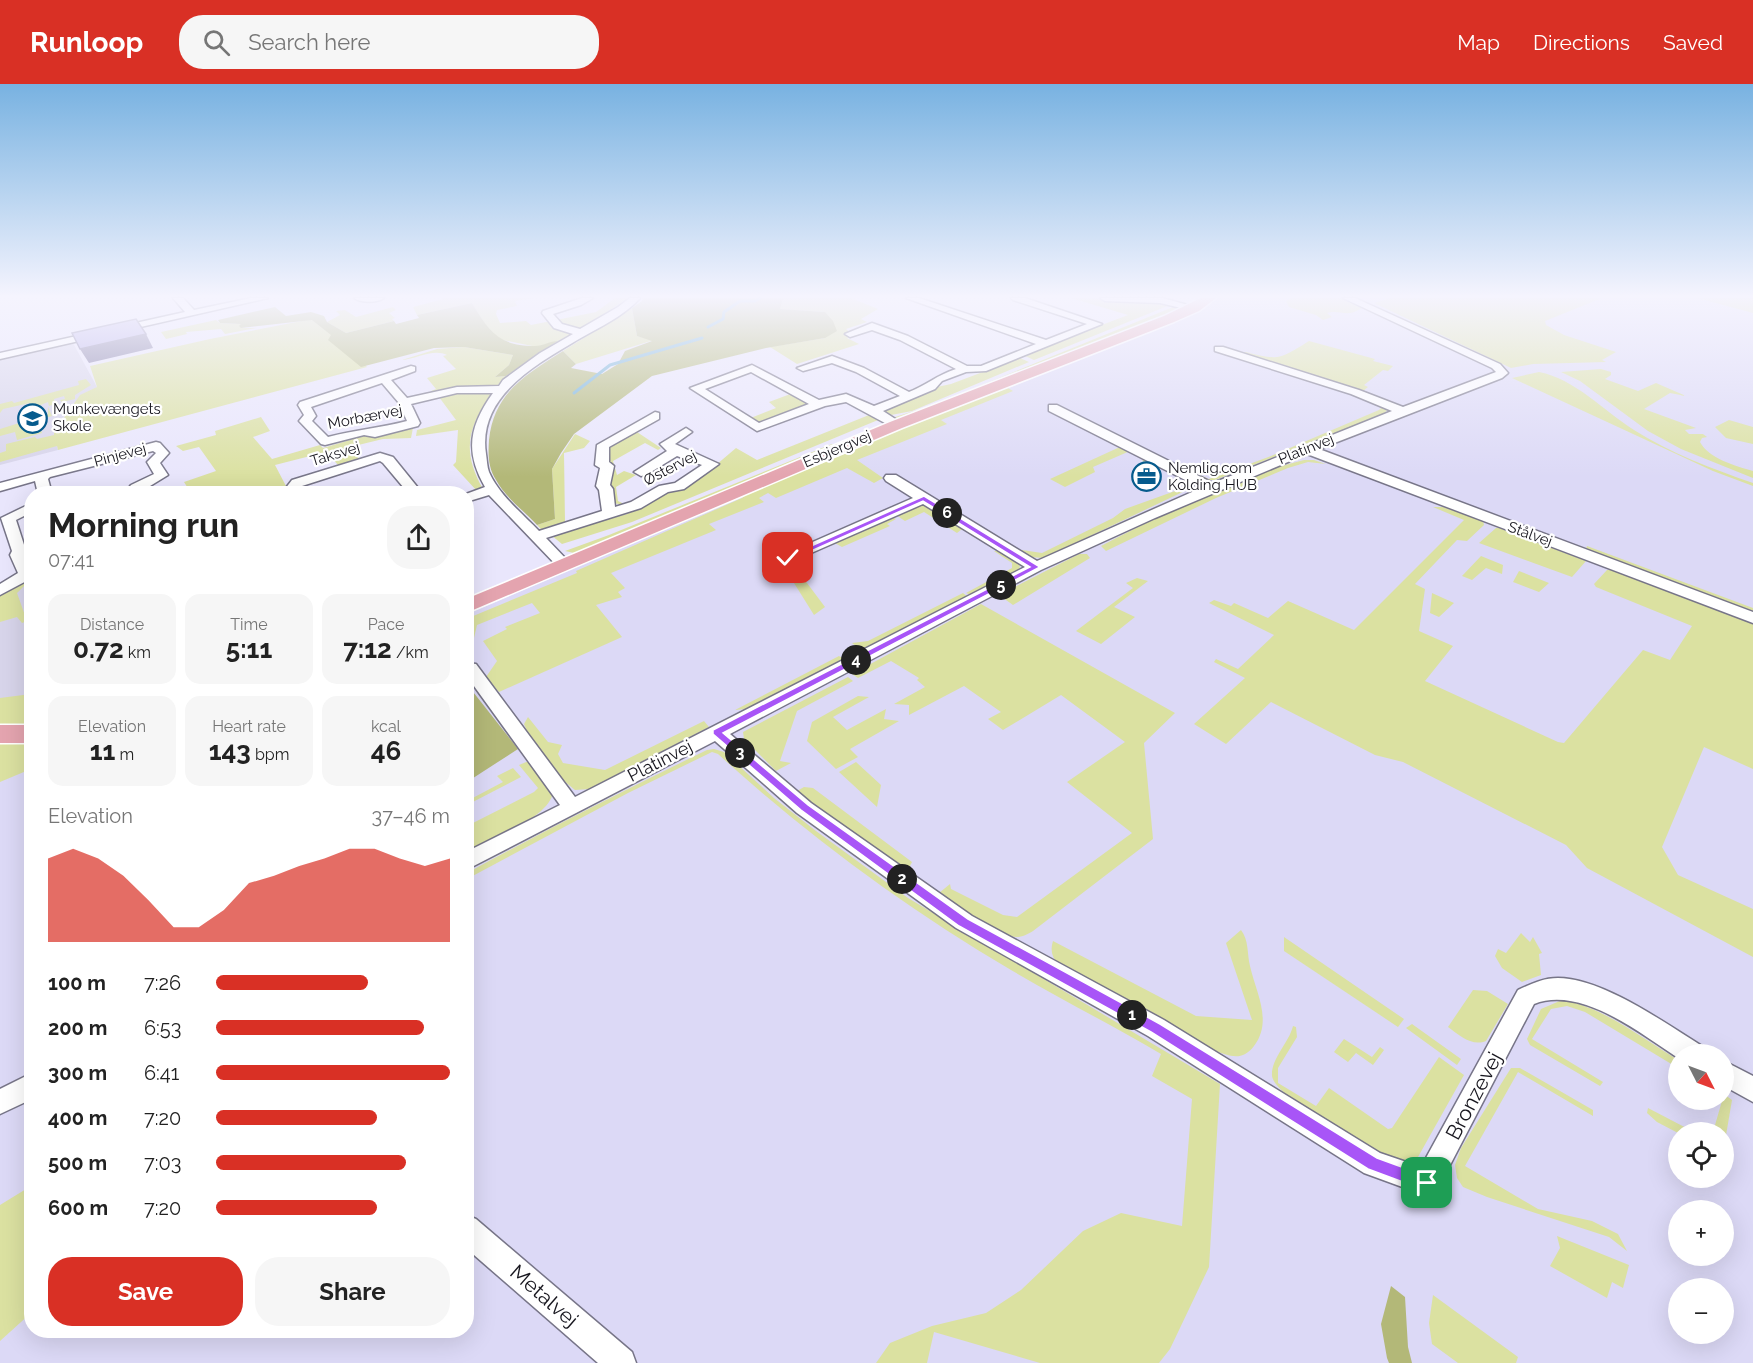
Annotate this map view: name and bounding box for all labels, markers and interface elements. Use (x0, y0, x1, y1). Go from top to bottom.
search box (179, 15, 599, 69)
text: Runloop (30, 26, 143, 59)
icon: search (200, 26, 233, 59)
text: Search here (248, 29, 370, 55)
text: Map (1457, 30, 1500, 55)
text: Directions (1533, 30, 1630, 55)
text: Saved (1663, 30, 1723, 55)
place label: Munkevængets Skole (53, 400, 161, 435)
street label: Morbærvej (326, 401, 404, 433)
school or university icon: Munkevængets Skole (16, 402, 48, 434)
street label: Esbjergvej (800, 427, 874, 471)
street label: Platinvej (1276, 430, 1336, 468)
street label: Taksvej (308, 438, 362, 470)
street label: Pinjevej (92, 439, 148, 471)
street label: Østervej (640, 447, 700, 489)
place label: Nemlig.com Kolding HUB (1168, 459, 1257, 494)
office icon: Nemlig.com Kolding HUB (1131, 461, 1163, 493)
pin: 6 (932, 498, 962, 528)
text: 6 (942, 503, 952, 522)
text: Morning run (48, 506, 239, 545)
button: share (387, 506, 450, 569)
street label: Stålvej (1505, 518, 1555, 550)
pin (762, 532, 813, 583)
icon: check (771, 541, 804, 574)
text: 07:41 (48, 548, 94, 572)
pin: 5 (986, 570, 1016, 600)
text: 5 (997, 575, 1005, 594)
text: Distance (80, 615, 144, 634)
text: Time (230, 615, 268, 634)
text: Pace (368, 615, 404, 634)
text: 0.72 (73, 634, 124, 664)
text: 5:11 (226, 634, 272, 664)
text: 7:12 (343, 634, 392, 664)
text: km (124, 643, 151, 662)
text: /km (392, 643, 429, 662)
pin: 4 (841, 645, 871, 675)
text: 4 (851, 650, 861, 669)
text: Elevation (78, 717, 146, 736)
text: Heart rate (212, 717, 286, 736)
text: kcal (371, 717, 401, 736)
street label: Platinvej (624, 735, 696, 786)
text: 11 (90, 736, 115, 766)
text: 143 (209, 736, 251, 766)
text: 46 (371, 736, 401, 766)
pin: 3 (725, 738, 755, 768)
text: 3 (736, 743, 744, 762)
text: m (115, 745, 134, 764)
text: bpm (251, 745, 289, 764)
text: Elevation (48, 804, 133, 828)
text: 37–46 m (372, 804, 450, 828)
pin: 2 (887, 864, 917, 894)
text: 2 (897, 869, 907, 888)
text: 100 m (48, 971, 106, 995)
text: 7:26 (144, 971, 181, 995)
pin: 1 (1117, 1000, 1147, 1030)
text: 1 (1128, 1005, 1136, 1024)
text: 200 m (48, 1016, 107, 1040)
text: 6:53 (144, 1016, 181, 1040)
north arrow (1668, 1044, 1734, 1110)
map controls (1668, 1044, 1734, 1344)
street label: Bronzevej (1440, 1048, 1507, 1144)
text: 300 m (48, 1061, 107, 1085)
text: 6:41 (144, 1061, 179, 1085)
text: 400 m (48, 1106, 107, 1130)
text: 7:20 (144, 1106, 181, 1130)
button: locate (1668, 1122, 1734, 1188)
text: 500 m (48, 1151, 107, 1175)
text: 7:03 (144, 1151, 181, 1175)
pin (1401, 1157, 1452, 1208)
icon: arrive (1410, 1166, 1443, 1199)
text: 600 m (48, 1196, 108, 1220)
text: 7:20 (144, 1196, 181, 1220)
button: + (1668, 1200, 1734, 1266)
button: Save (48, 1257, 243, 1326)
button: Share (255, 1257, 450, 1326)
street label: Metalvej (505, 1259, 584, 1332)
button: − (1668, 1278, 1734, 1344)

